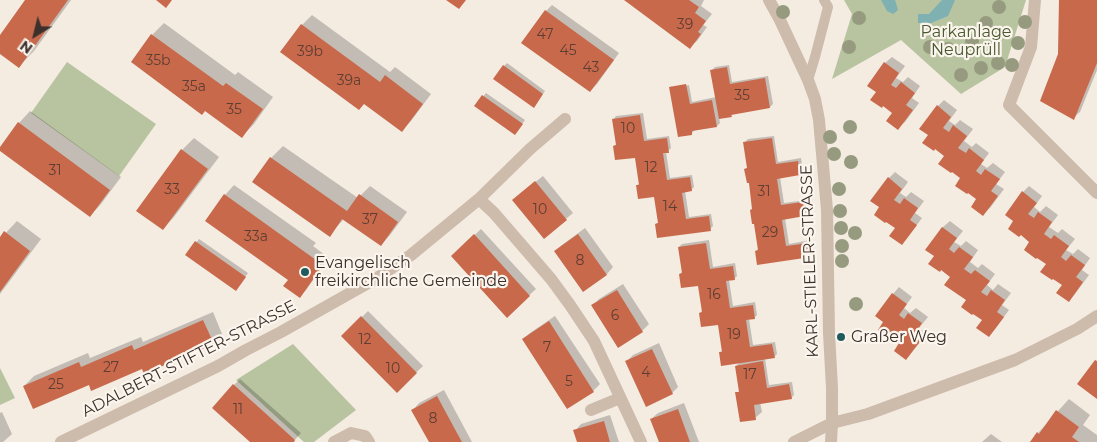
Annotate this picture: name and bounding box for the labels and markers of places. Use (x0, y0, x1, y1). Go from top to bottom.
place label: Evangelisch freikirchliche Gemeinde (315, 253, 507, 291)
marker: Evangelisch freikirchliche Gemeinde (299, 266, 311, 278)
place label: Graßer Weg (851, 327, 947, 347)
marker: Graßer Weg (835, 331, 847, 343)

